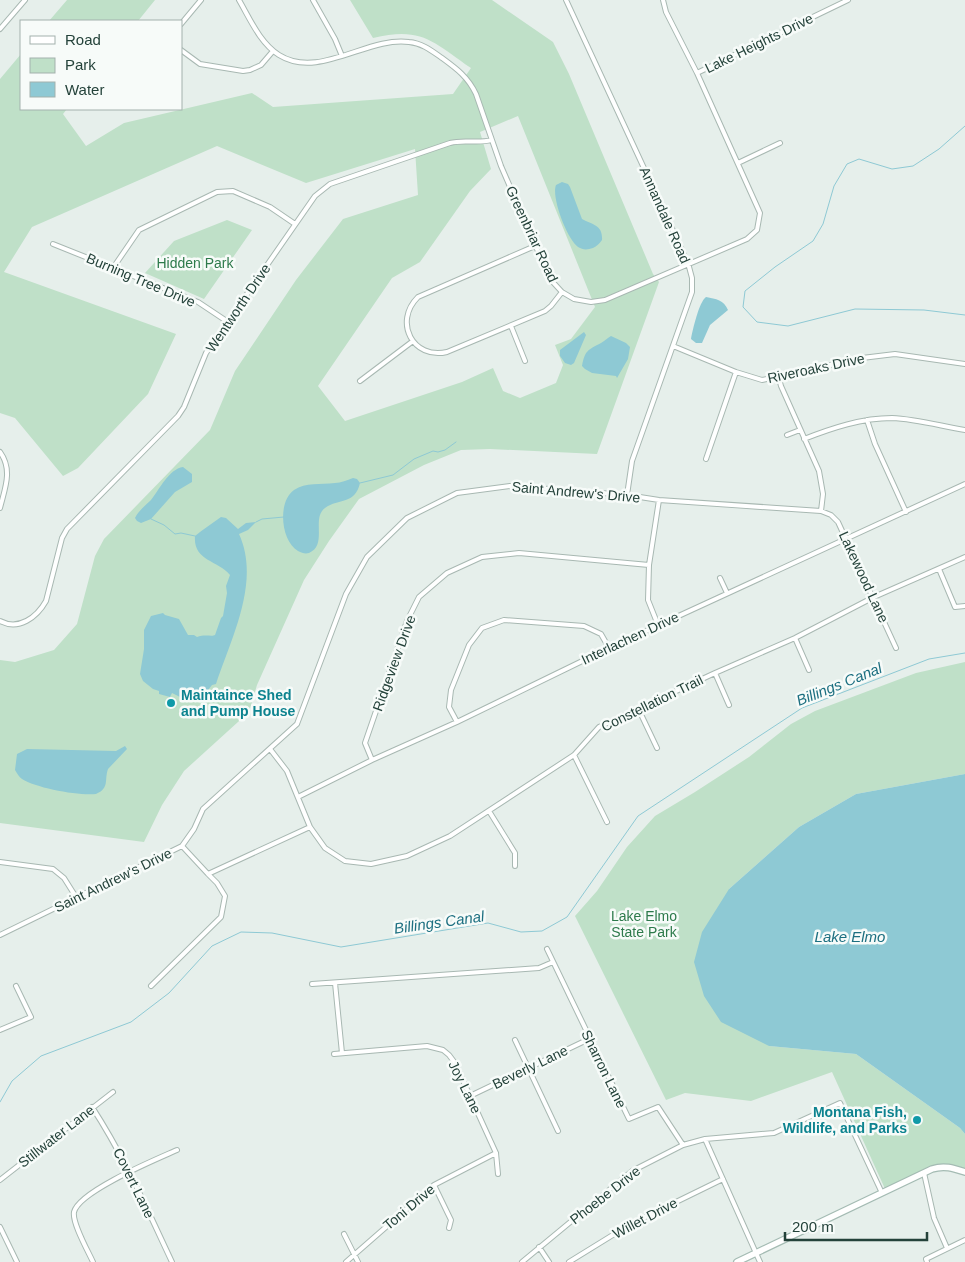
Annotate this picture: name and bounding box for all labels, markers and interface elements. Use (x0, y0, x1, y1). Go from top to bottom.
street label: Lake Heights Drive (702, 10, 816, 76)
legend (20, 20, 182, 110)
text: Road (65, 31, 101, 48)
text: Park (65, 56, 96, 73)
text: Water (65, 81, 104, 98)
street label: Annandale Road (636, 164, 694, 266)
street label: Greenbriar Road (503, 183, 561, 285)
street label: Burning Tree Drive (84, 250, 198, 310)
park label: Hidden Park (156, 255, 235, 271)
street label: Wentworth Drive (203, 261, 274, 355)
street label: Riveroaks Drive (766, 350, 866, 386)
street label: Saint Andrew's Drive (511, 478, 641, 506)
street label: Lakewood Lane (836, 529, 892, 625)
street label: Interlachen Drive (579, 608, 682, 668)
street label: Ridgeview Drive (369, 613, 419, 713)
water label: Billings Canal (794, 659, 885, 709)
street label: Constellation Trail (598, 671, 706, 735)
place label: Maintaince Shed and Pump House (181, 687, 296, 719)
marker: Maintaince Shed and Pump House (165, 697, 177, 709)
street label: Saint Andrew's Drive (52, 845, 175, 915)
water label: Billings Canal (393, 907, 486, 937)
park label: Lake Elmo State Park (611, 908, 678, 940)
water label: Lake Elmo (815, 928, 885, 945)
street label: Sharron Lane (578, 1027, 630, 1111)
street label: Beverly Lane (490, 1042, 570, 1092)
street label: Joy Lane (445, 1058, 485, 1116)
street label: Stillwater Lane (15, 1101, 97, 1171)
place label: Montana Fish, Wildlife, and Parks (783, 1104, 907, 1136)
marker: Montana Fish, Wildlife, and Parks (911, 1114, 923, 1126)
street label: Covert Lane (110, 1145, 158, 1221)
street label: Phoebe Drive (567, 1162, 644, 1227)
street label: Toni Drive (380, 1181, 438, 1233)
street label: Willet Drive (610, 1194, 680, 1242)
scale bar (785, 1210, 928, 1242)
text: 200 m (792, 1218, 834, 1235)

